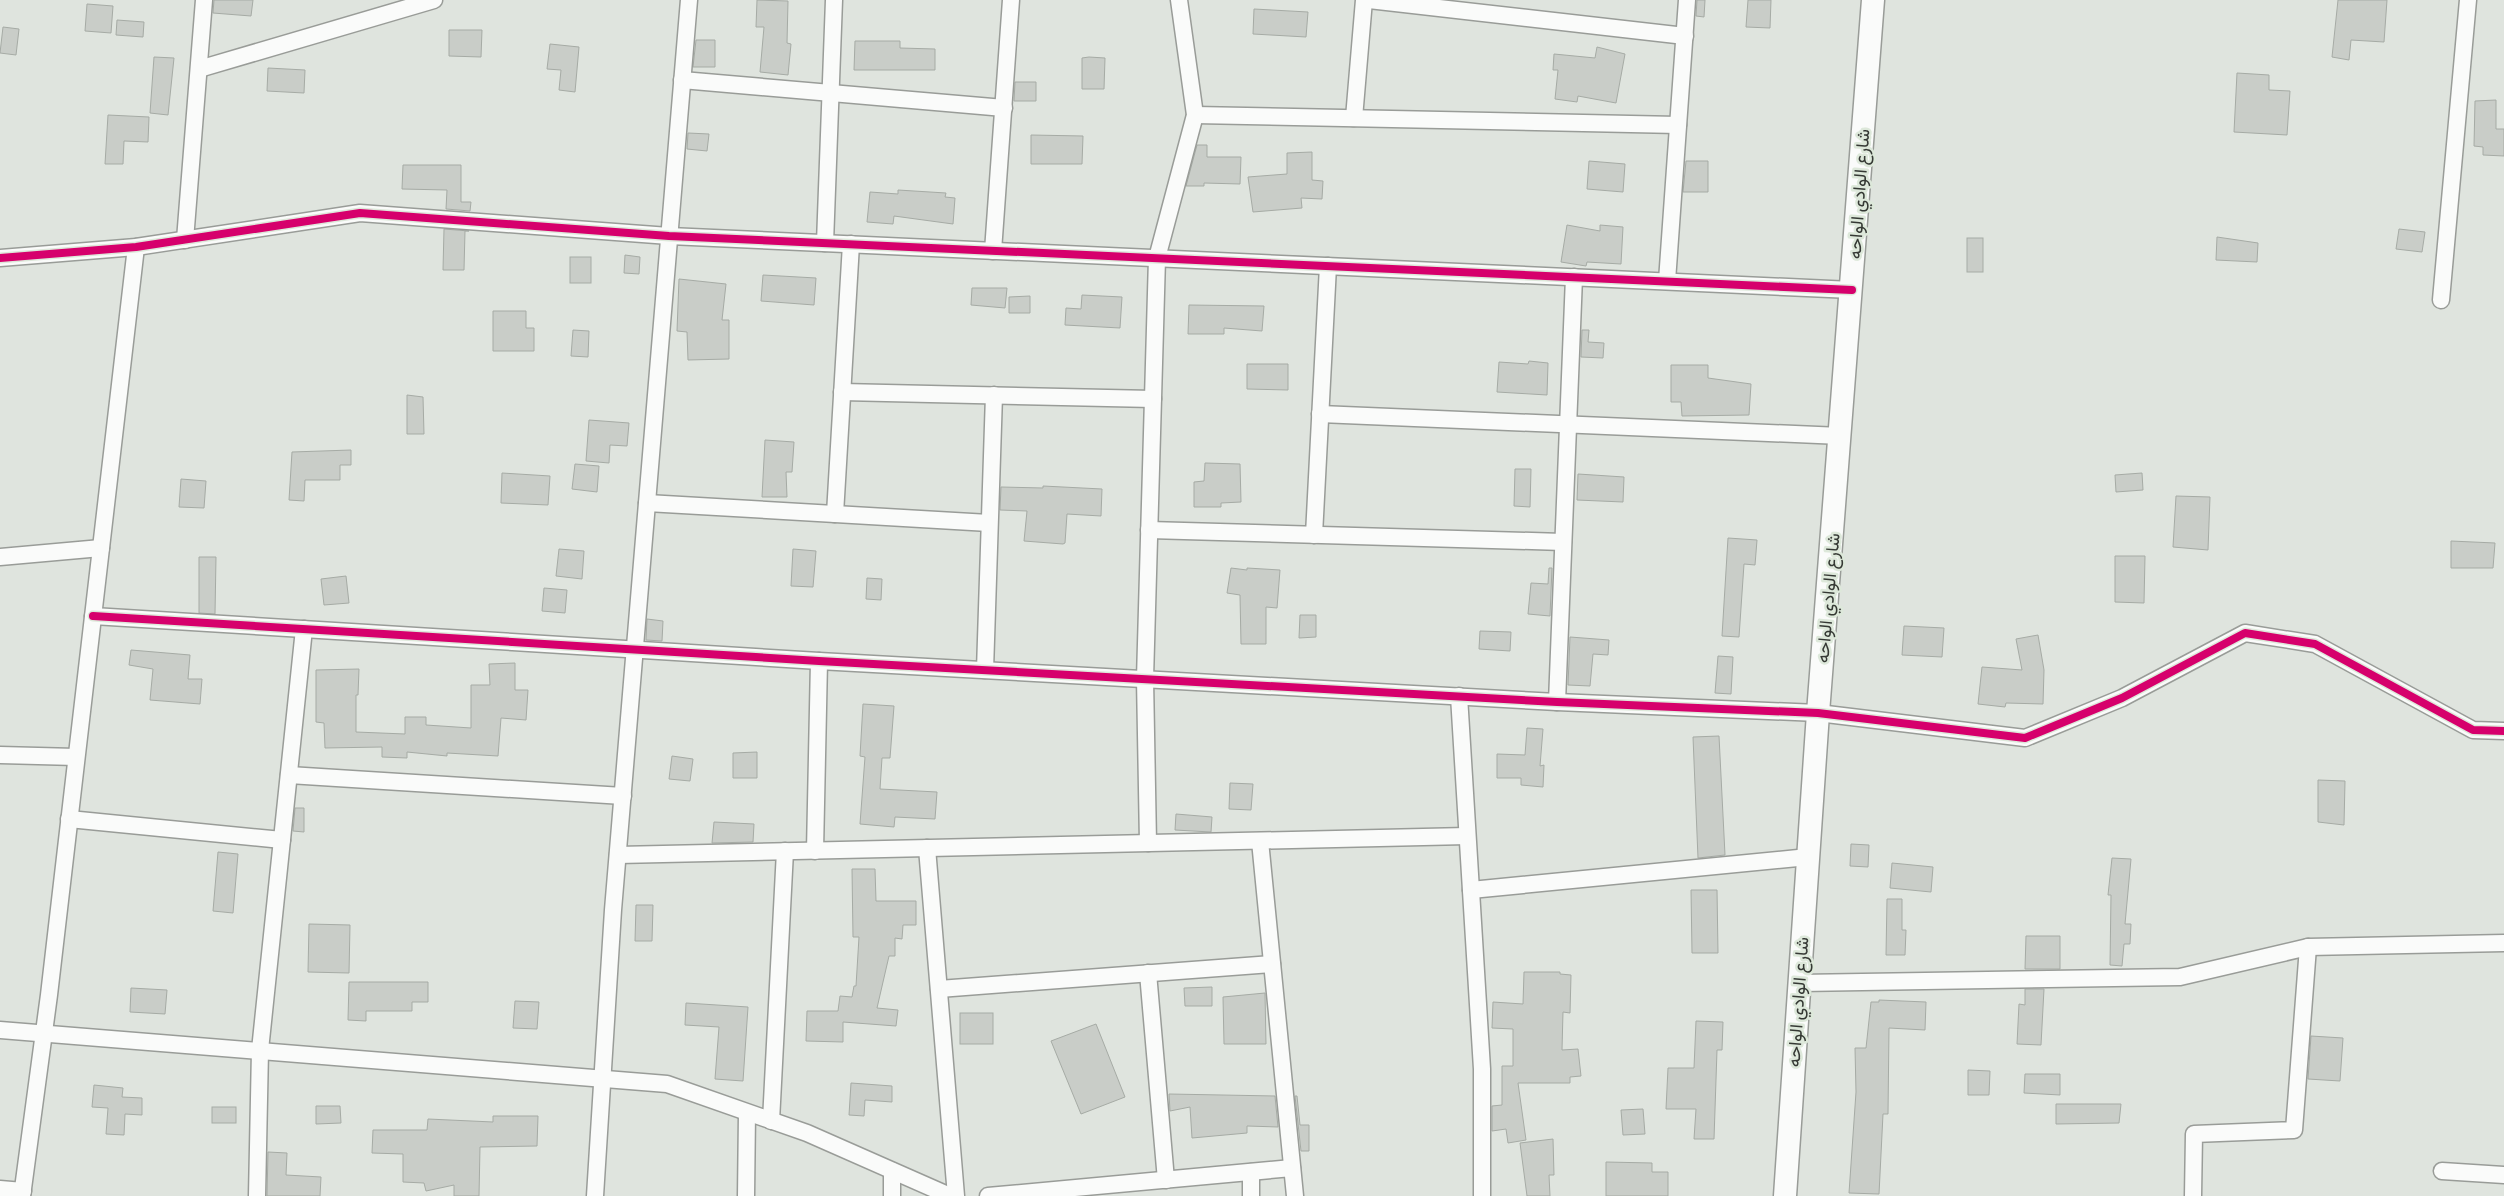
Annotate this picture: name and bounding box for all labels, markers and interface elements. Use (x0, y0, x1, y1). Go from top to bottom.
street label: شارع الوادي الواحه (1842, 128, 1879, 260)
street label: شارع الوادي الواحه (1810, 532, 1849, 664)
street label: شارع الوادي الواحه (1781, 936, 1818, 1068)

